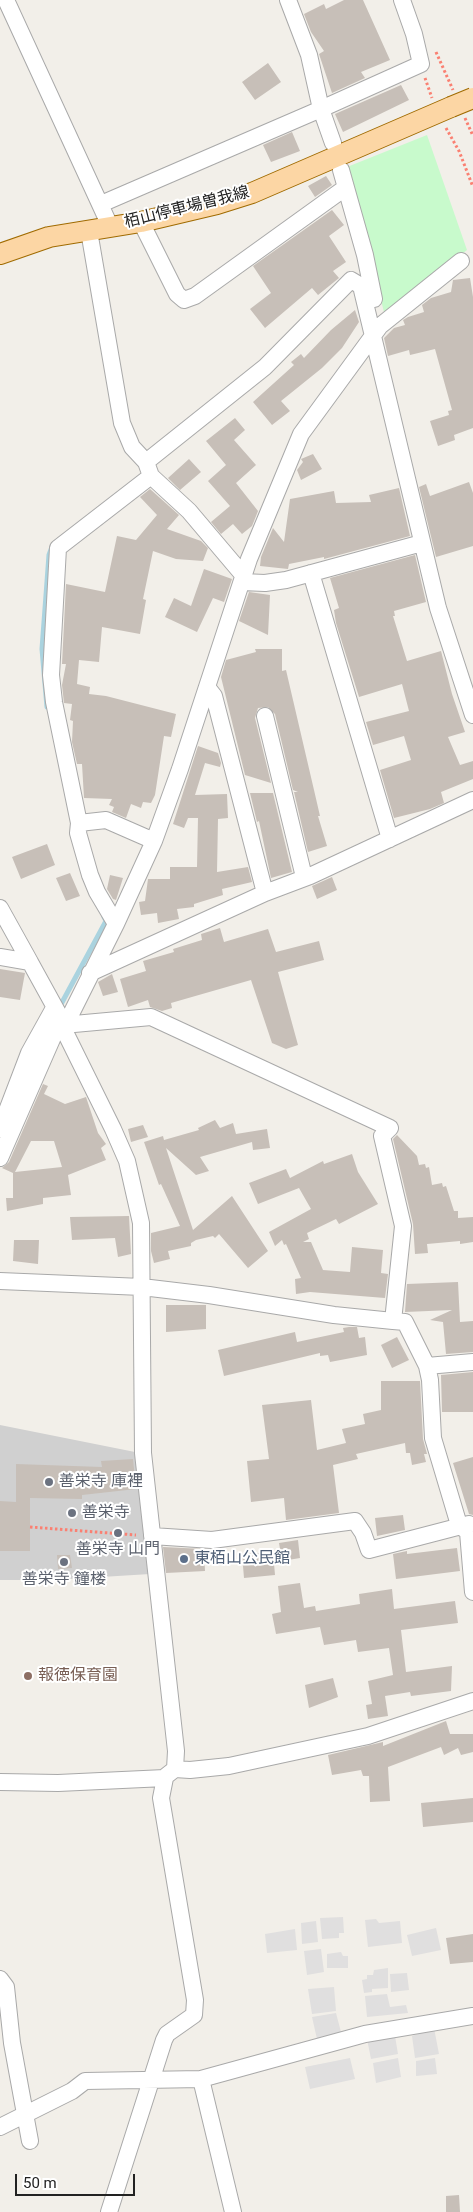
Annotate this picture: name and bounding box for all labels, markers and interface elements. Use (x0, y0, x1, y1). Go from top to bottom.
street label: 栢山停車場曽我線 (123, 183, 251, 233)
place label: 善栄寺 庫裡 (59, 1472, 143, 1492)
marker: 善栄寺 庫裡 (43, 1476, 55, 1488)
place label: 善栄寺 (82, 1503, 130, 1523)
marker: 善栄寺 (66, 1507, 78, 1519)
marker: 善栄寺 山門 (112, 1527, 124, 1539)
place label: 善栄寺 山門 (76, 1540, 160, 1560)
place label: 東栢山公民館 (194, 1549, 290, 1569)
marker: 東栢山公民館 (178, 1553, 190, 1565)
marker: 善栄寺 鐘楼 (58, 1556, 70, 1568)
place label: 善栄寺 鐘楼 (22, 1570, 106, 1590)
place label: 報徳保育園 (38, 1666, 118, 1686)
marker: 報徳保育園 (22, 1670, 34, 1682)
scale bar (18, 2164, 138, 2196)
text: 50 m (23, 2174, 57, 2192)

